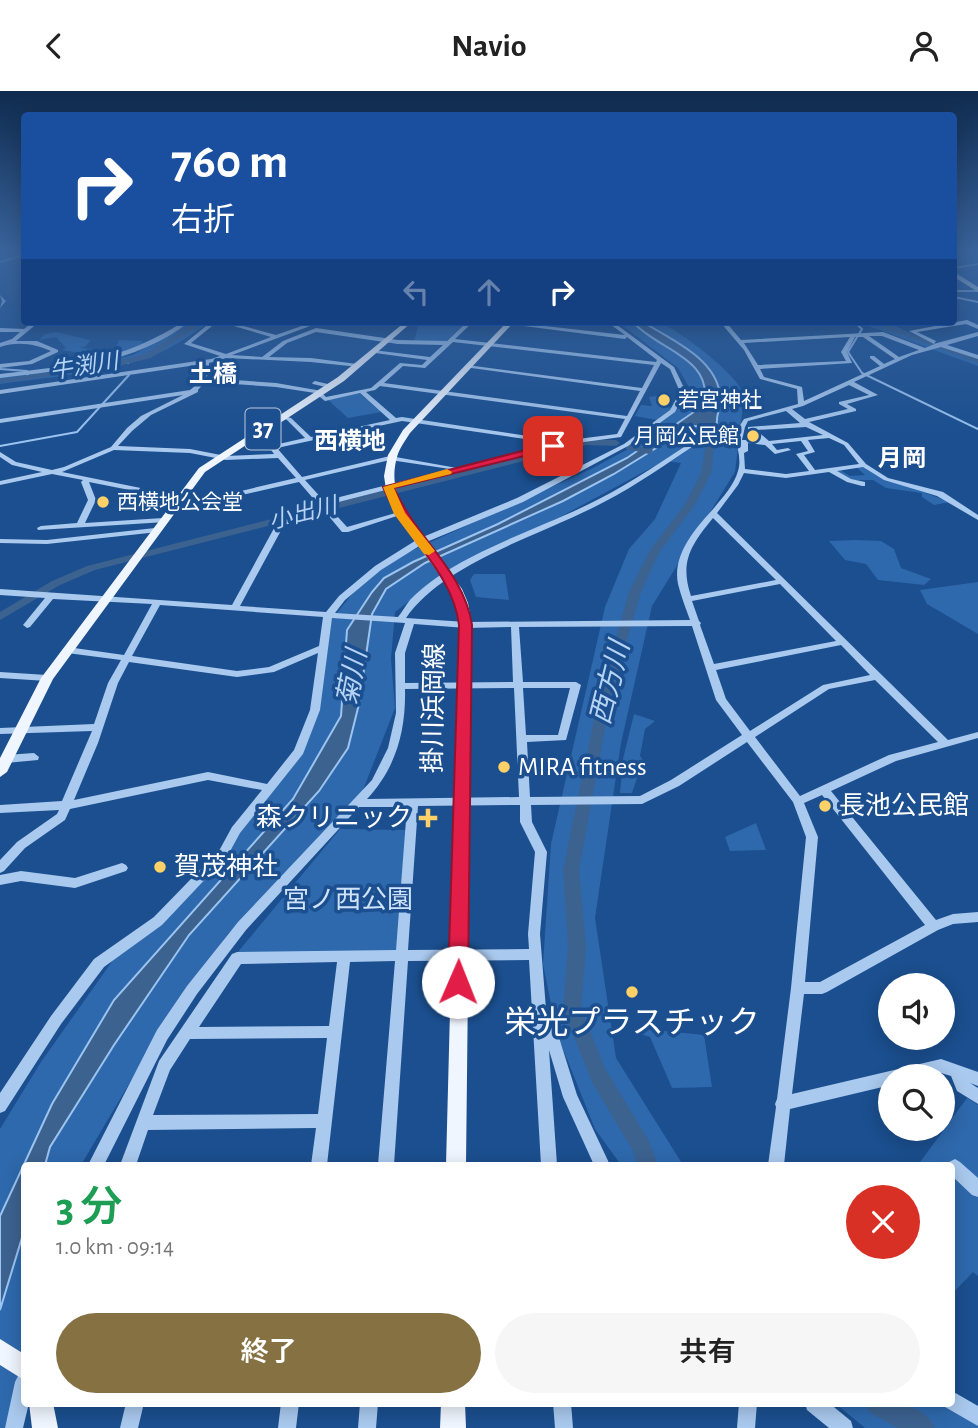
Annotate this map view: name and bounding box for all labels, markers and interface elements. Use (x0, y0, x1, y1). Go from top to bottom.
icon: back (35, 27, 73, 65)
icon: person (905, 27, 943, 65)
text: Navio (451, 30, 527, 62)
text: 760 m (171, 138, 288, 187)
icon: right (56, 140, 147, 231)
text: 右折 (171, 204, 235, 236)
icon: left (397, 273, 435, 311)
icon: ahead (470, 273, 508, 311)
icon: right (543, 273, 581, 311)
water label: 牛渕川 (48, 348, 123, 384)
district label: 土橋 (189, 361, 237, 387)
place label: 若宮神社 (678, 389, 762, 411)
marker: 若宮神社 (656, 392, 672, 408)
road number: 37 (246, 409, 280, 449)
pin (523, 416, 583, 476)
place label: 月岡公民館 (634, 425, 739, 447)
icon: arrive (534, 427, 572, 465)
district label: 西横地 (314, 428, 386, 454)
marker: 月岡公民館 (745, 428, 761, 444)
district label: 月岡 (878, 446, 926, 471)
place label: 西横地公会堂 (117, 491, 243, 513)
water label: 小出川 (266, 492, 342, 534)
marker: 西横地公会堂 (95, 494, 111, 510)
water label: 西方川 (585, 635, 635, 727)
street label: 掛川浜岡線 (419, 643, 448, 773)
water label: 菊川 (332, 645, 373, 708)
place label: MIRA fitness (518, 754, 647, 780)
marker: MIRA fitness (496, 759, 512, 775)
place label: 長池公民館 (839, 792, 969, 819)
marker: 長池公民館 (817, 798, 833, 814)
place label: 森クリニック (256, 804, 412, 831)
marker: 森クリニック (418, 808, 438, 828)
place label: 賀茂神社 (174, 852, 278, 880)
marker: 賀茂神社 (152, 859, 168, 875)
park label: 宮ノ西公園 (283, 886, 413, 913)
position arrow (421, 945, 495, 1019)
map controls (878, 973, 955, 1141)
button: sound (878, 973, 955, 1050)
marker: 栄光プラスチック (624, 984, 640, 1000)
place label: 栄光プラスチック (504, 1006, 760, 1039)
button: search (878, 1064, 955, 1141)
button: close (846, 1185, 920, 1259)
text: 3 分 (56, 1187, 122, 1229)
text: 1.0 km · 09:14 (56, 1236, 174, 1259)
button: 終了 (56, 1313, 481, 1393)
button: 共有 (495, 1313, 920, 1393)

